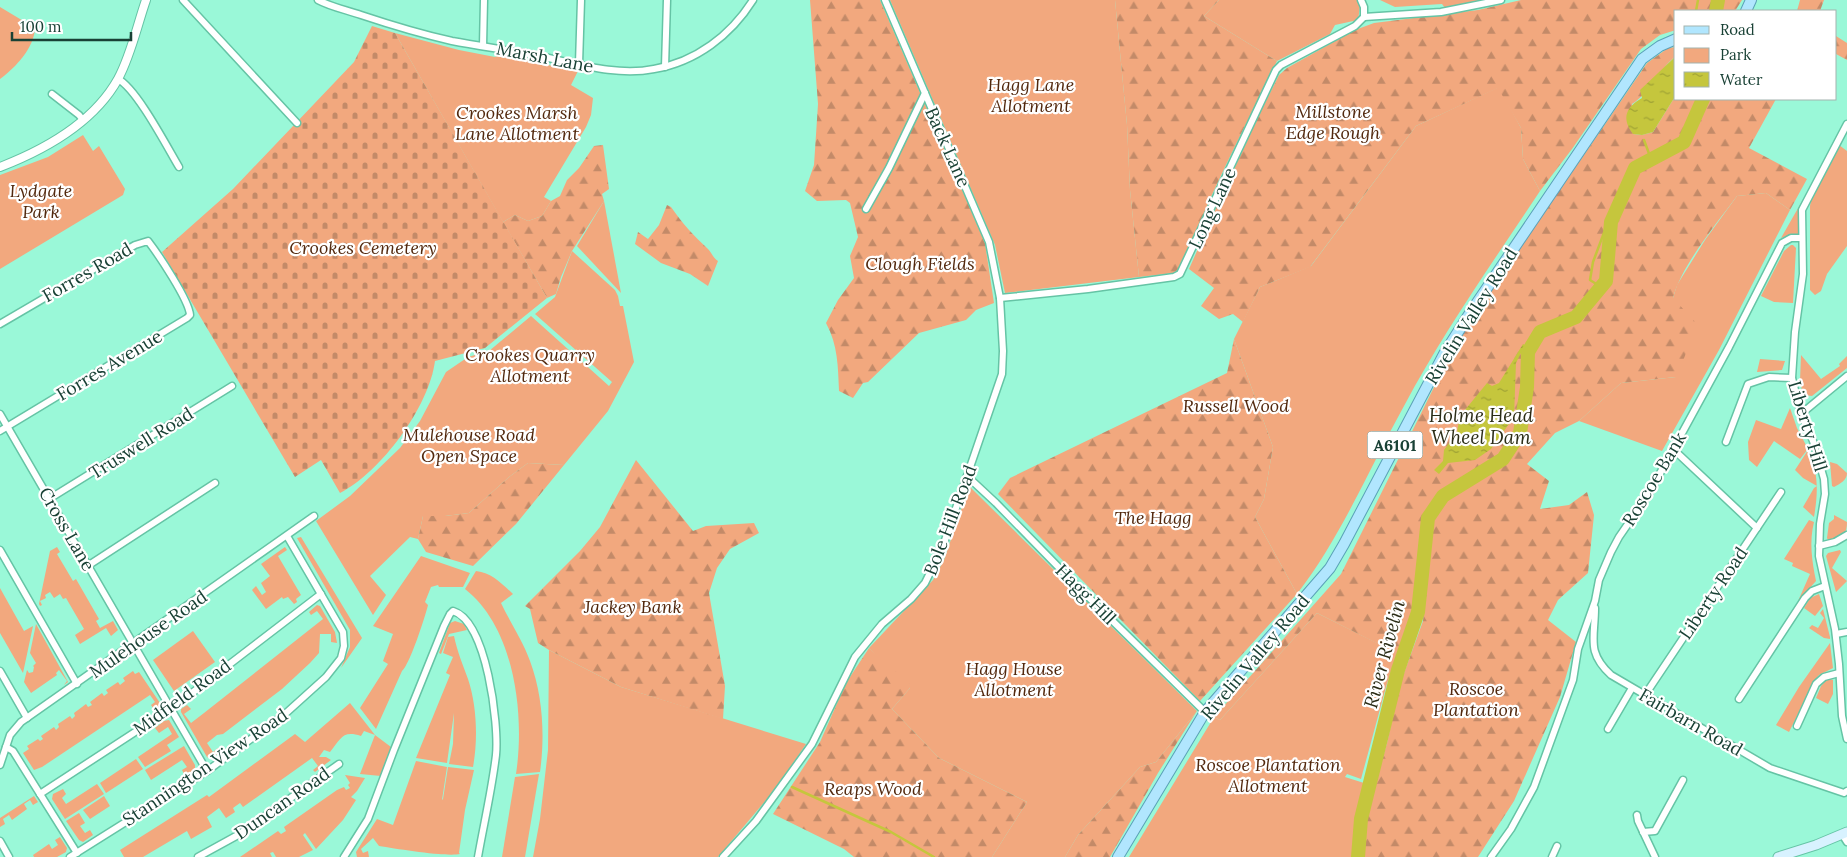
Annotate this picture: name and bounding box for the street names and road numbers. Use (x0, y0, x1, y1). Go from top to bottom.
street label: Marsh Lane (495, 36, 596, 78)
street label: Back Lane (920, 103, 976, 191)
street label: Long Lane (1183, 163, 1241, 252)
street label: Forres Road (38, 237, 136, 307)
street label: Rivelin Valley Road (1420, 243, 1522, 389)
street label: Forres Avenue (52, 324, 166, 406)
street label: Liberty Hill (1783, 378, 1833, 474)
street label: Truswell Road (85, 402, 197, 484)
street label: Roscoe Bank (1617, 428, 1691, 530)
road number: A6101 (1368, 432, 1422, 458)
street label: Bole Hill Road (918, 461, 982, 578)
street label: Cross Lane (34, 483, 100, 575)
street label: Liberty Road (1674, 542, 1752, 644)
street label: Hagg Hill (1051, 559, 1121, 629)
street label: Mulehouse Road (85, 585, 212, 683)
street label: Rivelin Valley Road (1196, 589, 1314, 724)
street label: Midfield Road (129, 654, 236, 740)
street label: Fairbarn Road (1635, 683, 1747, 761)
street label: Stannington View Road (118, 703, 292, 831)
street label: Duncan Road (230, 762, 334, 844)

